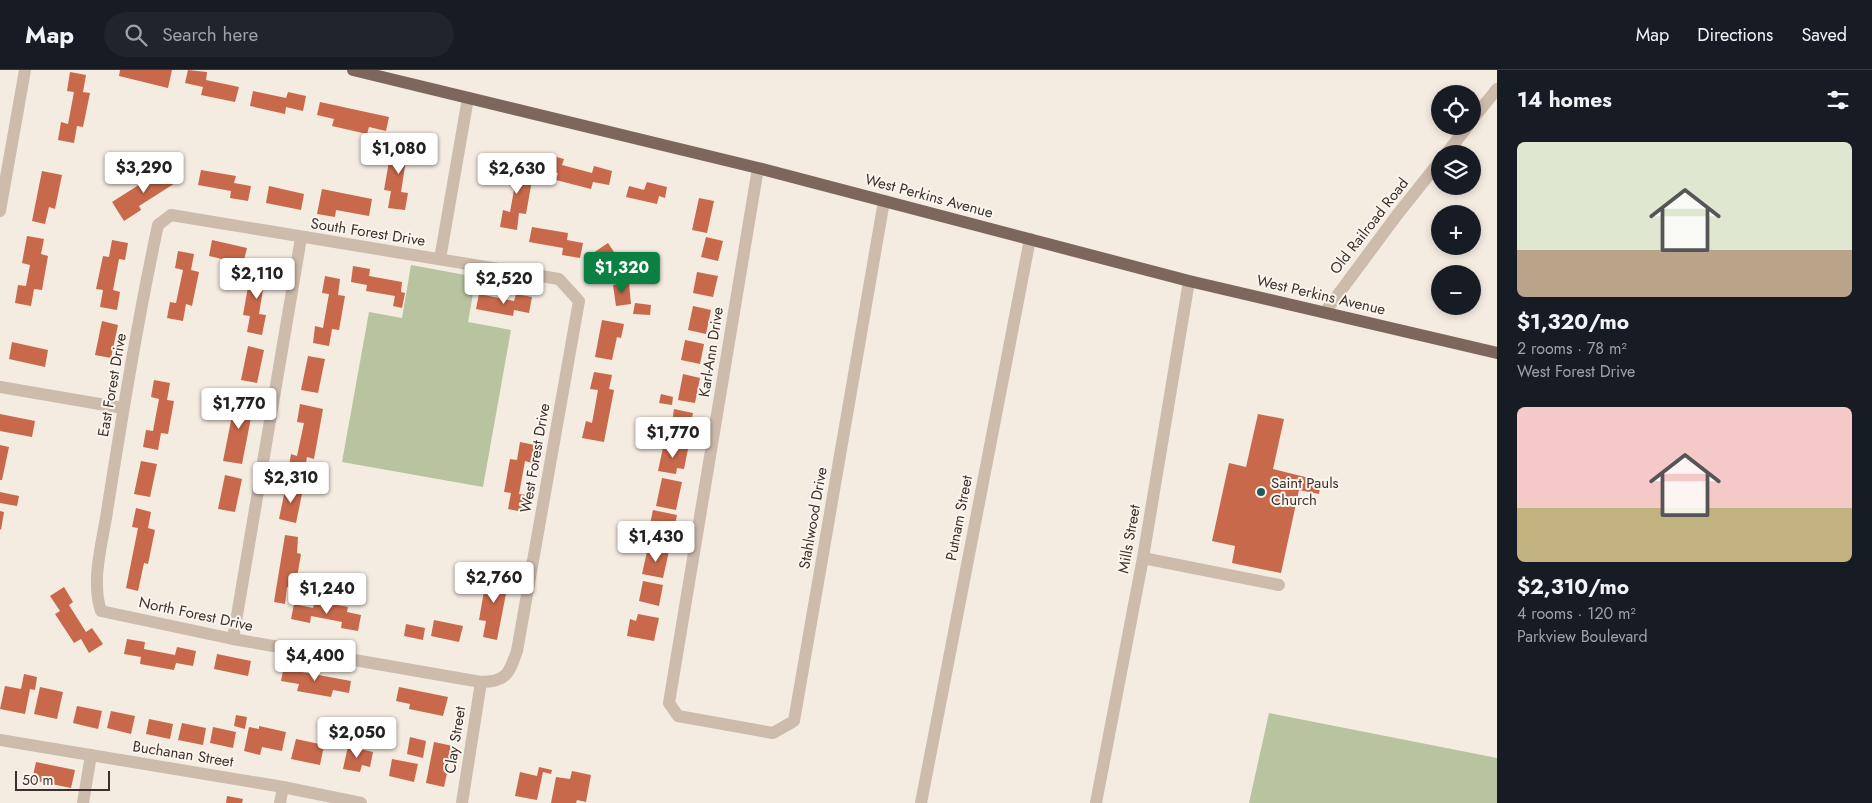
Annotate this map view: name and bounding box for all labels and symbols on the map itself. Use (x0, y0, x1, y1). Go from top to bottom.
pin: $1,080 (358, 132, 440, 175)
pin: $3,290 (103, 152, 185, 194)
pin: $2,630 (476, 152, 558, 195)
street label: West Perkins Avenue (862, 168, 996, 224)
street label: Old Railroad Road (1324, 173, 1414, 279)
street label: South Forest Drive (309, 212, 427, 252)
pin: $1,320 (581, 252, 663, 294)
pin: $2,110 (216, 258, 298, 300)
pin: $2,520 (463, 262, 545, 305)
street label: West Perkins Avenue (1254, 269, 1388, 321)
street label: Karl-Ann Drive (693, 305, 729, 399)
street label: East Forest Drive (92, 331, 132, 439)
pin: $1,770 (198, 388, 280, 430)
street label: West Forest Drive (515, 401, 556, 515)
pin: $1,770 (632, 416, 714, 459)
pin: $2,310 (250, 462, 332, 504)
street label: Stahlwood Drive (793, 465, 833, 571)
place label: Saint Pauls Church (1271, 472, 1339, 511)
street label: Putnam Street (940, 473, 978, 563)
marker: Saint Pauls Church (1255, 486, 1267, 498)
street label: Mills Street (1112, 503, 1146, 575)
pin: $1,430 (615, 520, 697, 563)
pin: $2,760 (453, 562, 535, 604)
pin: $1,240 (286, 572, 368, 615)
street label: North Forest Drive (137, 591, 255, 637)
pin: $4,400 (274, 640, 356, 682)
street label: Clay Street (439, 704, 471, 775)
pin: $2,050 (316, 716, 398, 759)
street label: Buchanan Street (131, 735, 235, 773)
scale bar (15, 768, 110, 791)

